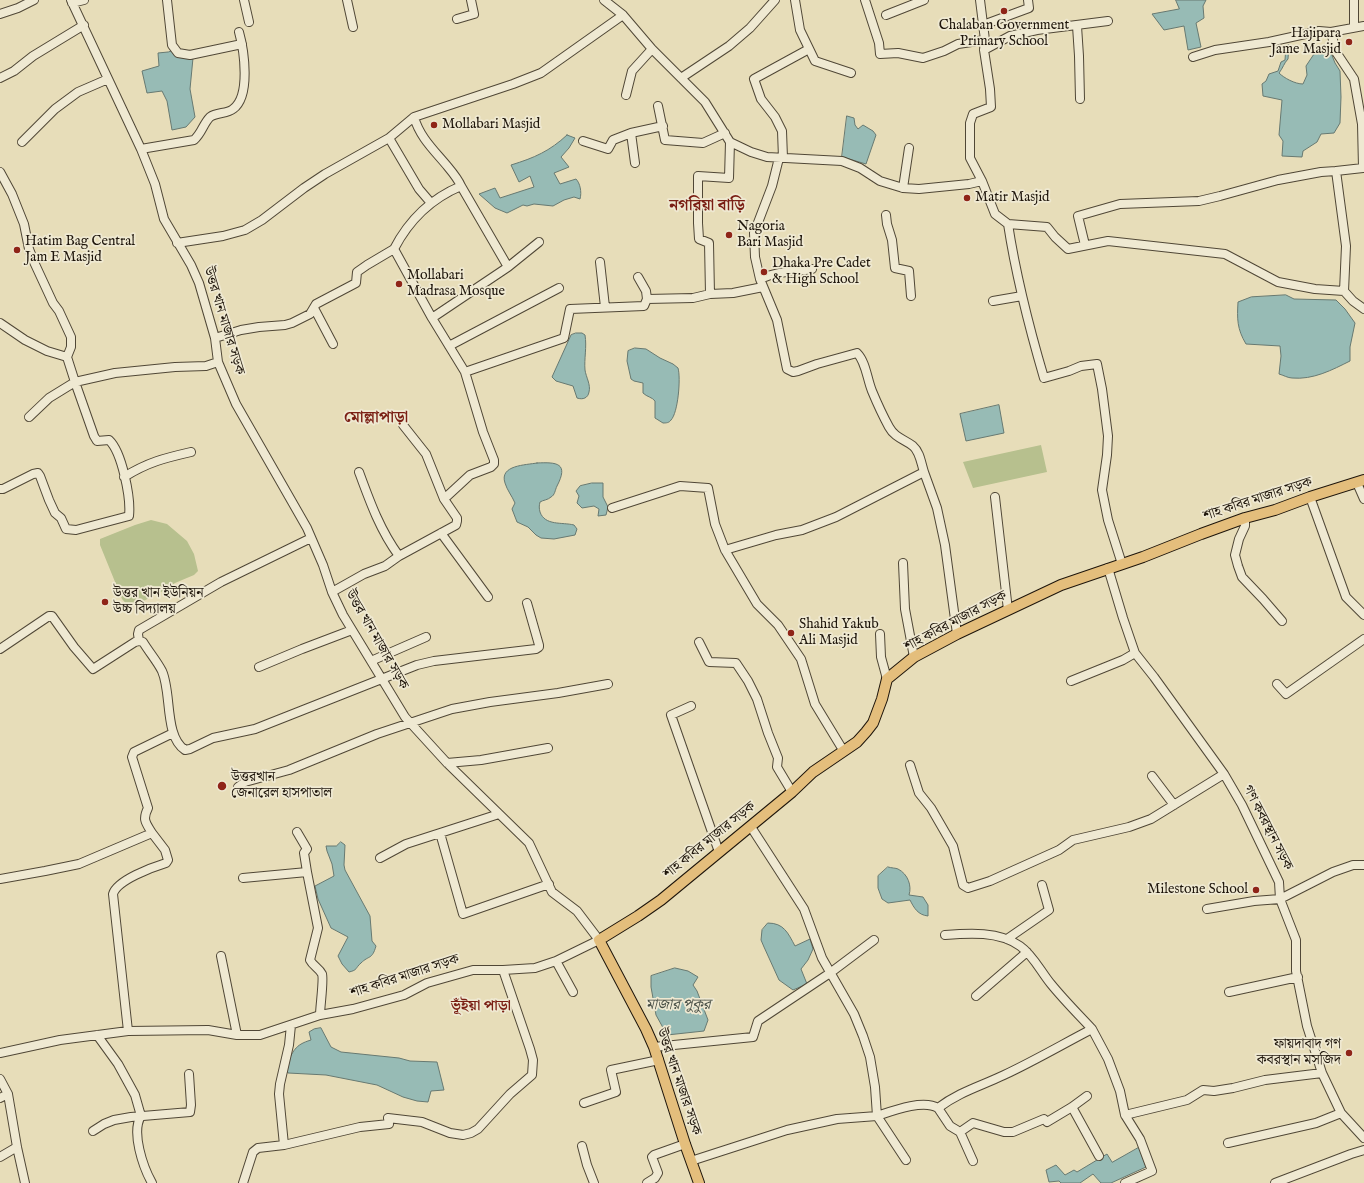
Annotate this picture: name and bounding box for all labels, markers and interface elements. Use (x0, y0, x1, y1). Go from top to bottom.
marker: Chalaban Government Primary School (999, 6, 1009, 16)
place label: Chalaban Government Primary School (939, 18, 1069, 50)
place label: Hajipara Jame Masjid (1271, 26, 1341, 58)
marker: Hajipara Jame Masjid (1344, 37, 1354, 47)
place label: Mollabari Masjid (442, 117, 540, 133)
marker: Mollabari Masjid (429, 120, 439, 130)
place label: Matir Masjid (975, 190, 1050, 206)
marker: Matir Masjid (962, 193, 972, 203)
district label: নগরিয়া বাড়ি (669, 197, 745, 217)
place label: Nagoria Bari Masjid (737, 219, 803, 252)
marker: Nagoria Bari Masjid (724, 230, 734, 240)
place label: Hatim Bag Central Jam E Masjid (25, 234, 135, 266)
marker: Hatim Bag Central Jam E Masjid (12, 245, 22, 255)
place label: Dhaka Pre Cadet & High School (772, 256, 871, 288)
street label: উত্তর খান মাজার সড়ক (199, 265, 247, 377)
marker: Dhaka Pre Cadet & High School (759, 267, 769, 277)
place label: Mollabari Madrasa Mosque (407, 268, 505, 300)
marker: Mollabari Madrasa Mosque (394, 279, 404, 289)
district label: মোল্লাপাড়া (344, 409, 408, 429)
street label: শাহ কবির মাজার সড়ক (1202, 475, 1314, 525)
place label: উত্তর খান ইউনিয়ন উচ্চ বিদ্যালয় (113, 586, 203, 618)
street label: উত্তর খান মাজার সড়ক (341, 587, 411, 693)
street label: শাহ কবির মাজার সড়ক (902, 588, 1010, 656)
marker: উত্তর খান ইউনিয়ন উচ্চ বিদ্যালয় (100, 597, 110, 607)
place label: Shahid Yakub Ali Masjid (799, 617, 879, 650)
marker: Shahid Yakub Ali Masjid (786, 628, 796, 638)
place label: উত্তরখান জেনারেল হাসপাতাল (231, 770, 332, 802)
marker: উত্তরখান জেনারেল হাসপাতাল (216, 780, 228, 792)
street label: গণ কবরস্থান সড়ক (1238, 783, 1296, 873)
street label: শাহ কবির মাজার সড়ক (661, 799, 759, 883)
place label: Milestone School (1147, 882, 1248, 898)
marker: Milestone School (1251, 885, 1261, 895)
street label: শাহ কবির মাজার সড়ক (349, 952, 461, 1002)
water label: মাজার পুকুর (646, 997, 710, 1015)
district label: ভূঁইয়া পাড়া (451, 998, 511, 1016)
street label: উত্তর খান মাজার সড়ক (652, 1026, 704, 1138)
place label: ফায়দাবাদ গণ কবরস্থান মসজিদ (1257, 1037, 1341, 1070)
marker: ফায়দাবাদ গণ কবরস্থান মসজিদ (1344, 1048, 1354, 1058)

